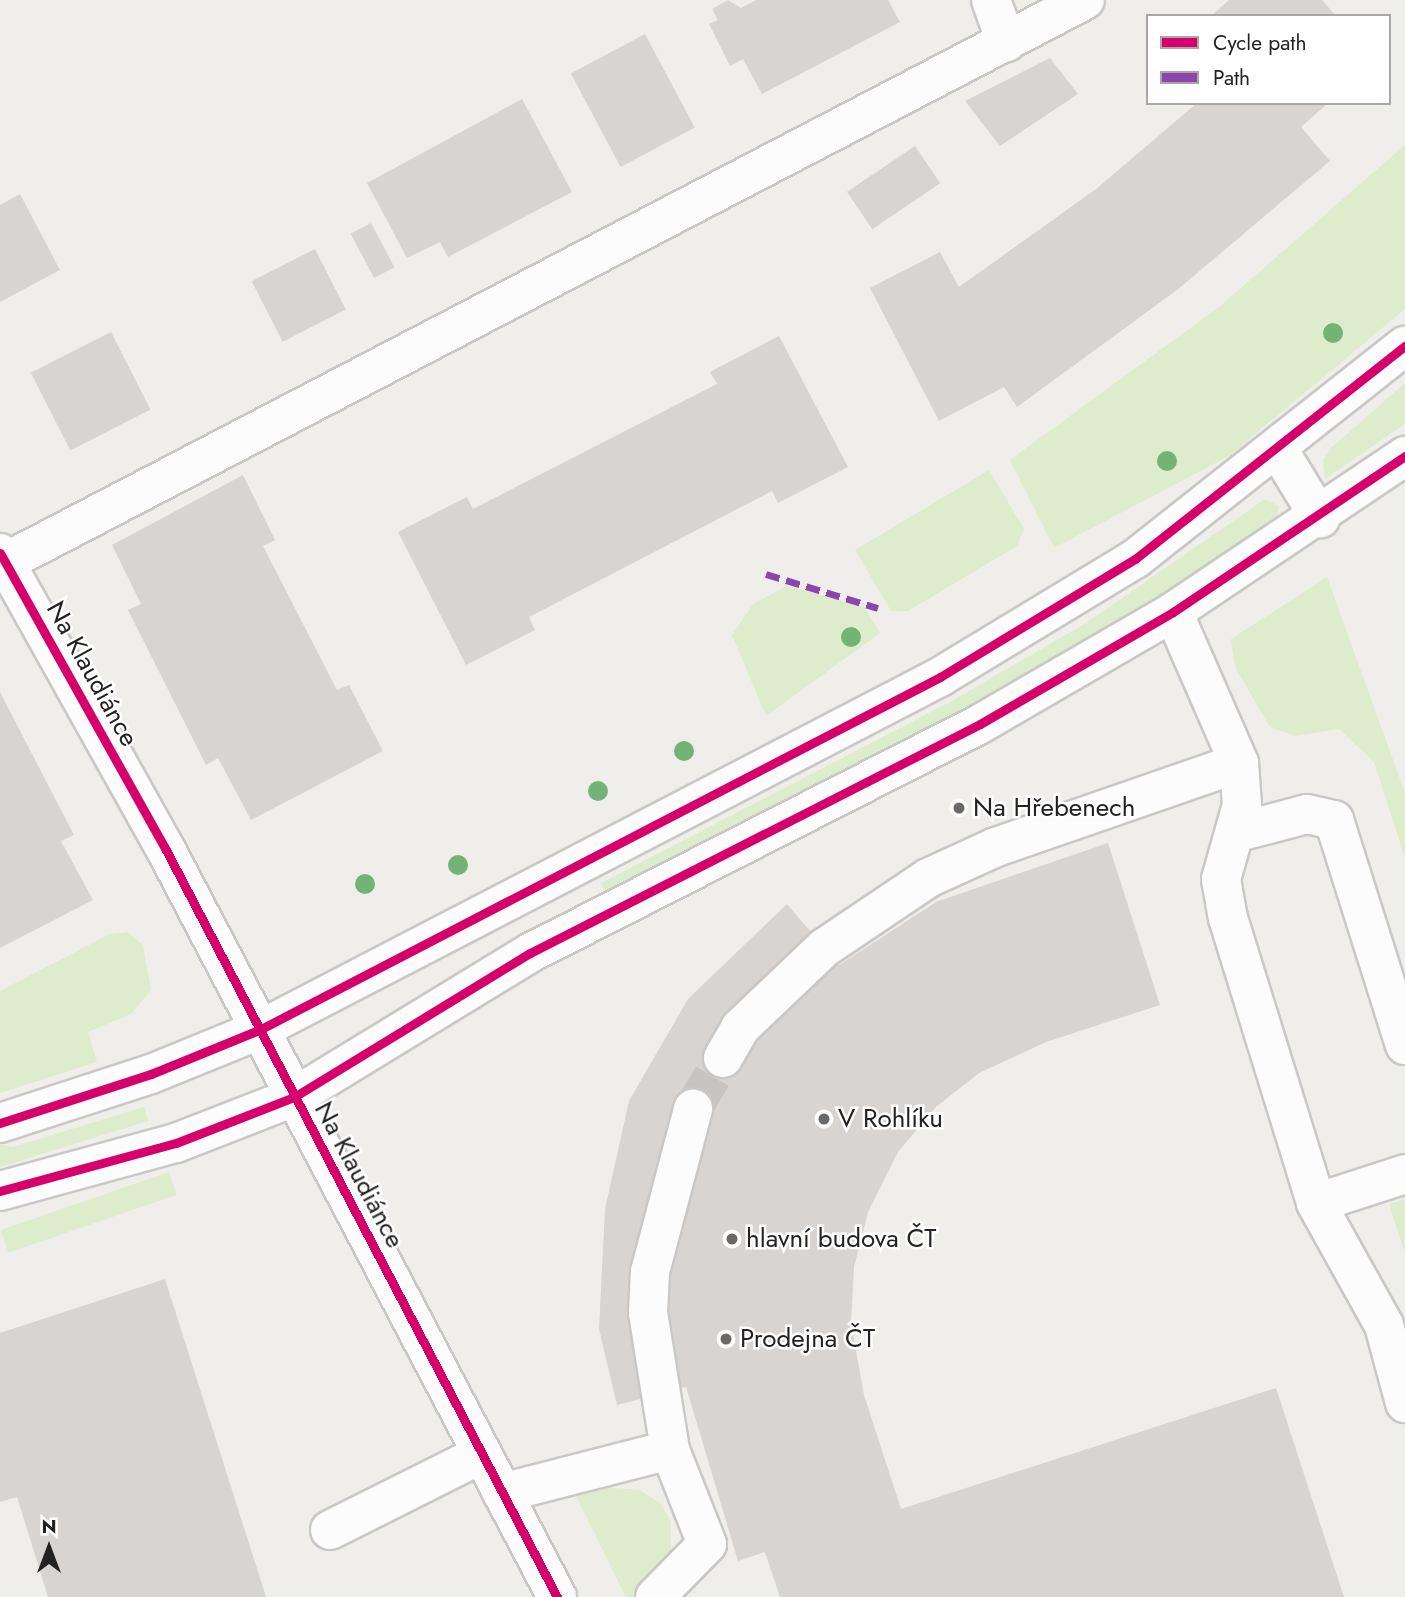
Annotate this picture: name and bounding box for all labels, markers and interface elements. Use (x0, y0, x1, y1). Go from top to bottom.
legend (1146, 14, 1391, 105)
text: Cycle path (1213, 28, 1306, 58)
text: Path (1213, 63, 1250, 93)
street label: Na Klaudiánce (39, 596, 145, 752)
place label: Na Hřebenech (973, 792, 1135, 824)
marker: Na Hřebenech (951, 800, 967, 816)
street label: Na Klaudiánce (307, 1097, 411, 1253)
place label: V Rohlíku (838, 1103, 943, 1135)
marker: V Rohlíku (816, 1111, 832, 1127)
place label: hlavní budova ČT (746, 1223, 936, 1255)
marker: hlavní budova ČT (724, 1231, 740, 1247)
place label: Prodejna ČT (740, 1323, 875, 1355)
marker: Prodejna ČT (718, 1331, 734, 1347)
north arrow (14, 1513, 84, 1583)
text: N (41, 1513, 57, 1540)

